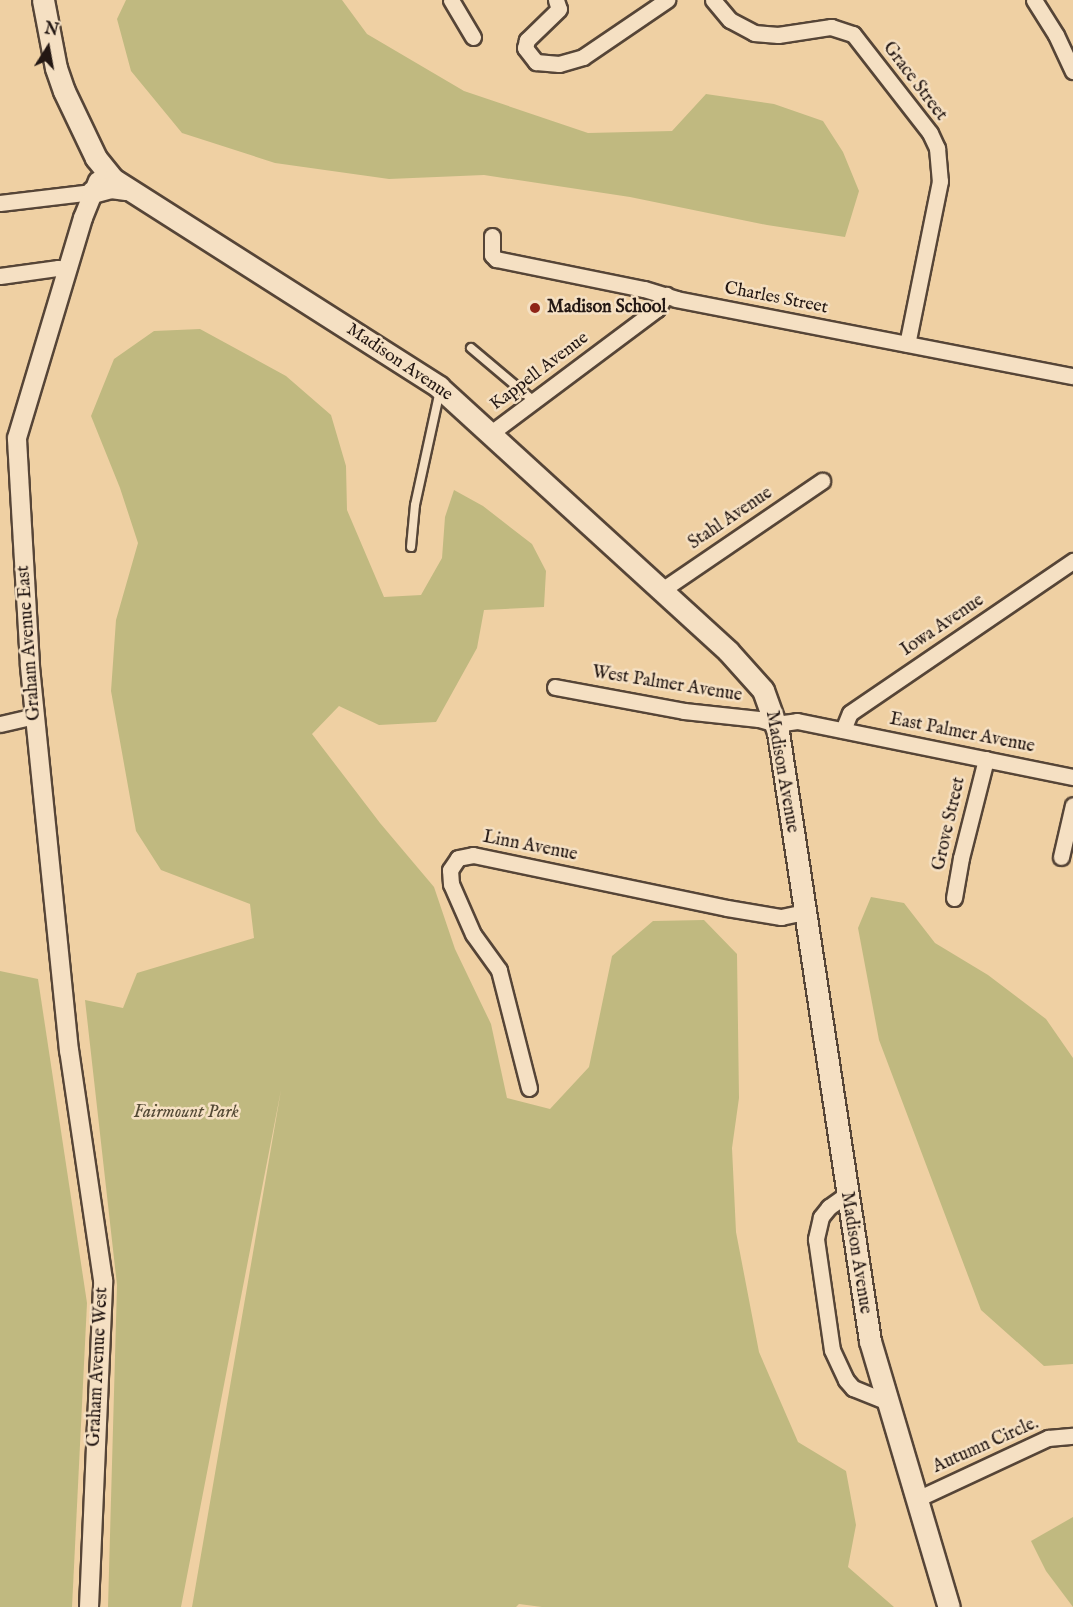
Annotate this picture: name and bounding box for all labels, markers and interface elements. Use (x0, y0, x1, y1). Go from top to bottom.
north arrow (18, 18, 78, 78)
text: N (43, 19, 60, 41)
street label: Grace Street (877, 38, 951, 126)
street label: Charles Street (722, 278, 830, 320)
place label: Madison School (547, 297, 666, 319)
marker: Madison School (528, 301, 542, 315)
street label: Madison Avenue (342, 319, 456, 407)
street label: Kappell Avenue (487, 328, 593, 416)
street label: Stahl Avenue (685, 483, 777, 555)
street label: Graham Avenue East (14, 565, 46, 721)
street label: Iowa Avenue (897, 590, 989, 662)
street label: West Palmer Avenue (590, 662, 744, 708)
street label: Madison Avenue (760, 709, 802, 835)
street label: East Palmer Avenue (888, 709, 1036, 759)
street label: Grove Street (929, 775, 971, 873)
street label: Linn Avenue (481, 827, 579, 867)
park label: Fairmount Park (133, 1102, 239, 1124)
street label: Madison Avenue (835, 1190, 875, 1316)
street label: Graham Avenue West (84, 1287, 114, 1447)
street label: Autumn Circle. (930, 1413, 1042, 1479)

